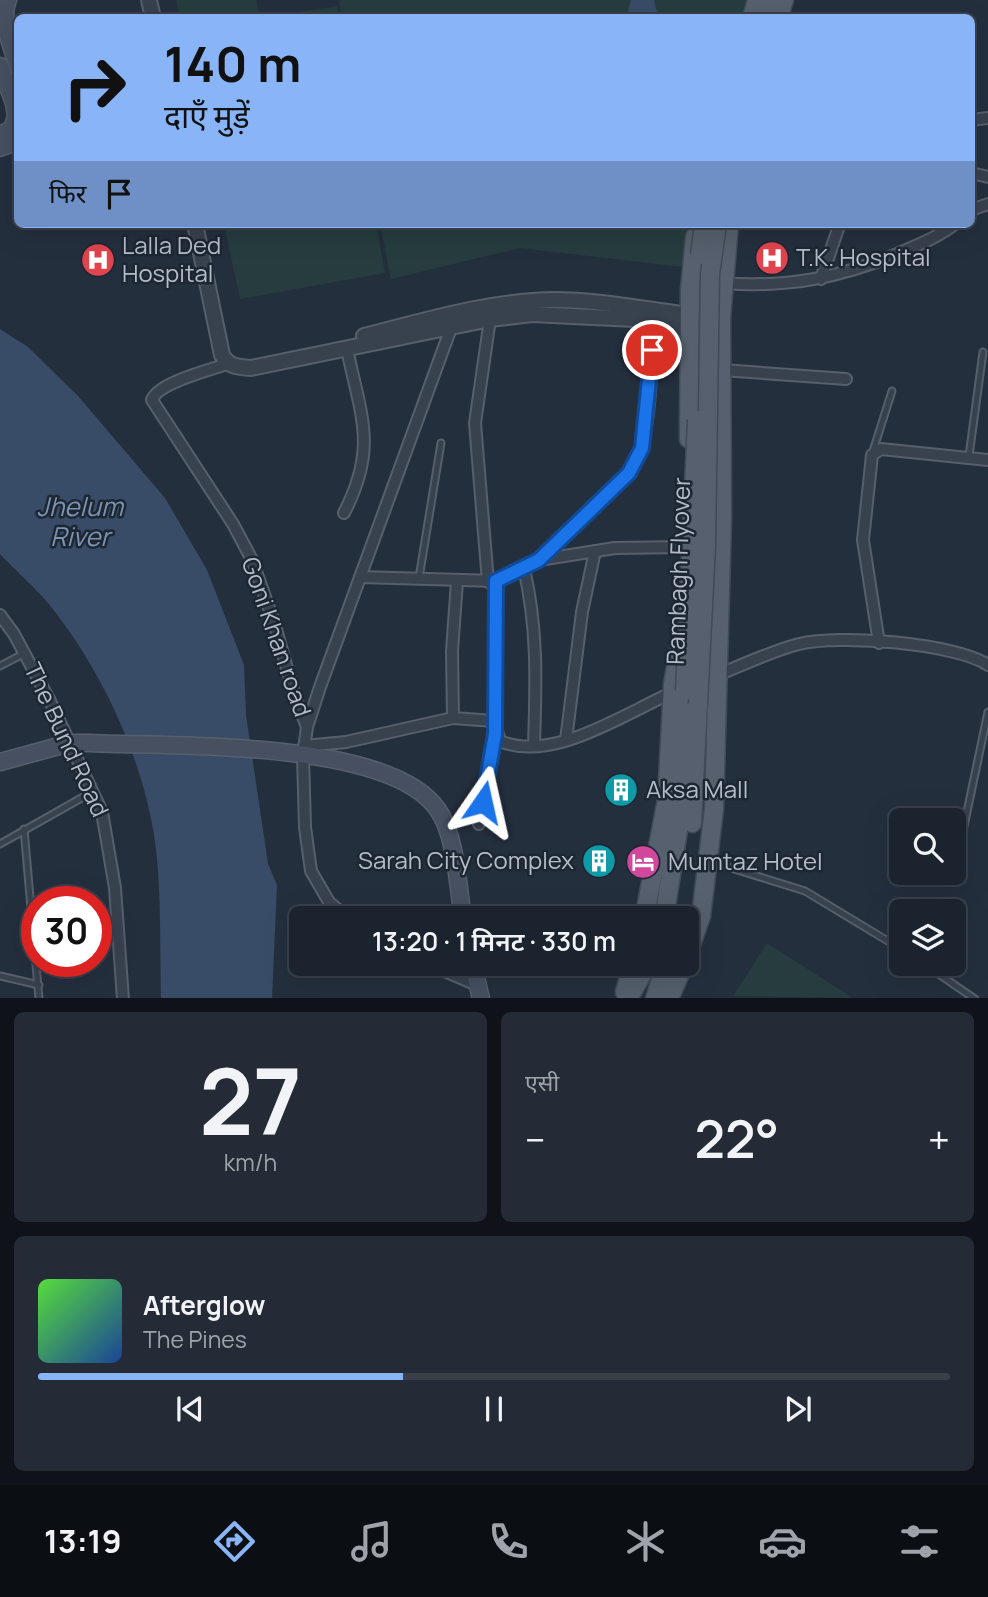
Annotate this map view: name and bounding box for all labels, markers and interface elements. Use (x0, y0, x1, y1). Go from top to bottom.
text: 140 m (164, 30, 301, 97)
icon: right (49, 42, 140, 133)
text: दाएँ मुड़ें (164, 94, 250, 138)
text: फिर (49, 175, 86, 211)
icon: arrive (100, 175, 138, 213)
place label: Lalla Ded Hospital (122, 228, 221, 289)
hospital icon: T.K. Hospital (753, 239, 791, 277)
place label: T.K. Hospital (796, 240, 931, 273)
hospital icon: Lalla Ded Hospital (79, 241, 117, 279)
pin (622, 320, 682, 380)
icon: arrive (633, 331, 671, 369)
street label: Rambagh Flyover (658, 476, 697, 665)
water label: Jhelum River (37, 488, 125, 554)
street label: Goni Khan road (235, 552, 320, 721)
street label: The Bund Road (17, 657, 117, 822)
position arrow (446, 765, 520, 839)
building icon: Aksa Mall (602, 771, 640, 809)
place label: Aksa Mall (646, 772, 748, 805)
map controls (889, 808, 966, 976)
button: search (889, 808, 966, 885)
building icon: Sarah City Complex (580, 842, 618, 880)
place label: Sarah City Complex (358, 843, 574, 876)
hotel icon: Mumtaz Hotel (624, 843, 662, 881)
place label: Mumtaz Hotel (668, 844, 823, 877)
speed limit sign: 30 (21, 886, 112, 977)
button: layers (889, 899, 966, 976)
text: 13:20 · 1 मिनट · 330 m (372, 923, 616, 959)
text: 27 (199, 1038, 302, 1162)
text: एसी (525, 1066, 559, 1098)
text: 22° (695, 1103, 779, 1174)
text: − (525, 1113, 546, 1165)
text: + (928, 1113, 950, 1165)
text: km/h (224, 1146, 277, 1178)
text: Afterglow (143, 1287, 265, 1323)
text: The Pines (143, 1323, 247, 1355)
icon: previous (171, 1390, 209, 1428)
icon: pause (475, 1390, 513, 1428)
icon: next (779, 1390, 817, 1428)
icon: directions (210, 1517, 259, 1566)
icon: music (347, 1517, 396, 1566)
icon: phone (484, 1517, 533, 1566)
icon: climate (621, 1517, 670, 1566)
icon: car (758, 1517, 807, 1566)
icon: filters (895, 1517, 944, 1566)
text: 13:19 (44, 1519, 122, 1563)

